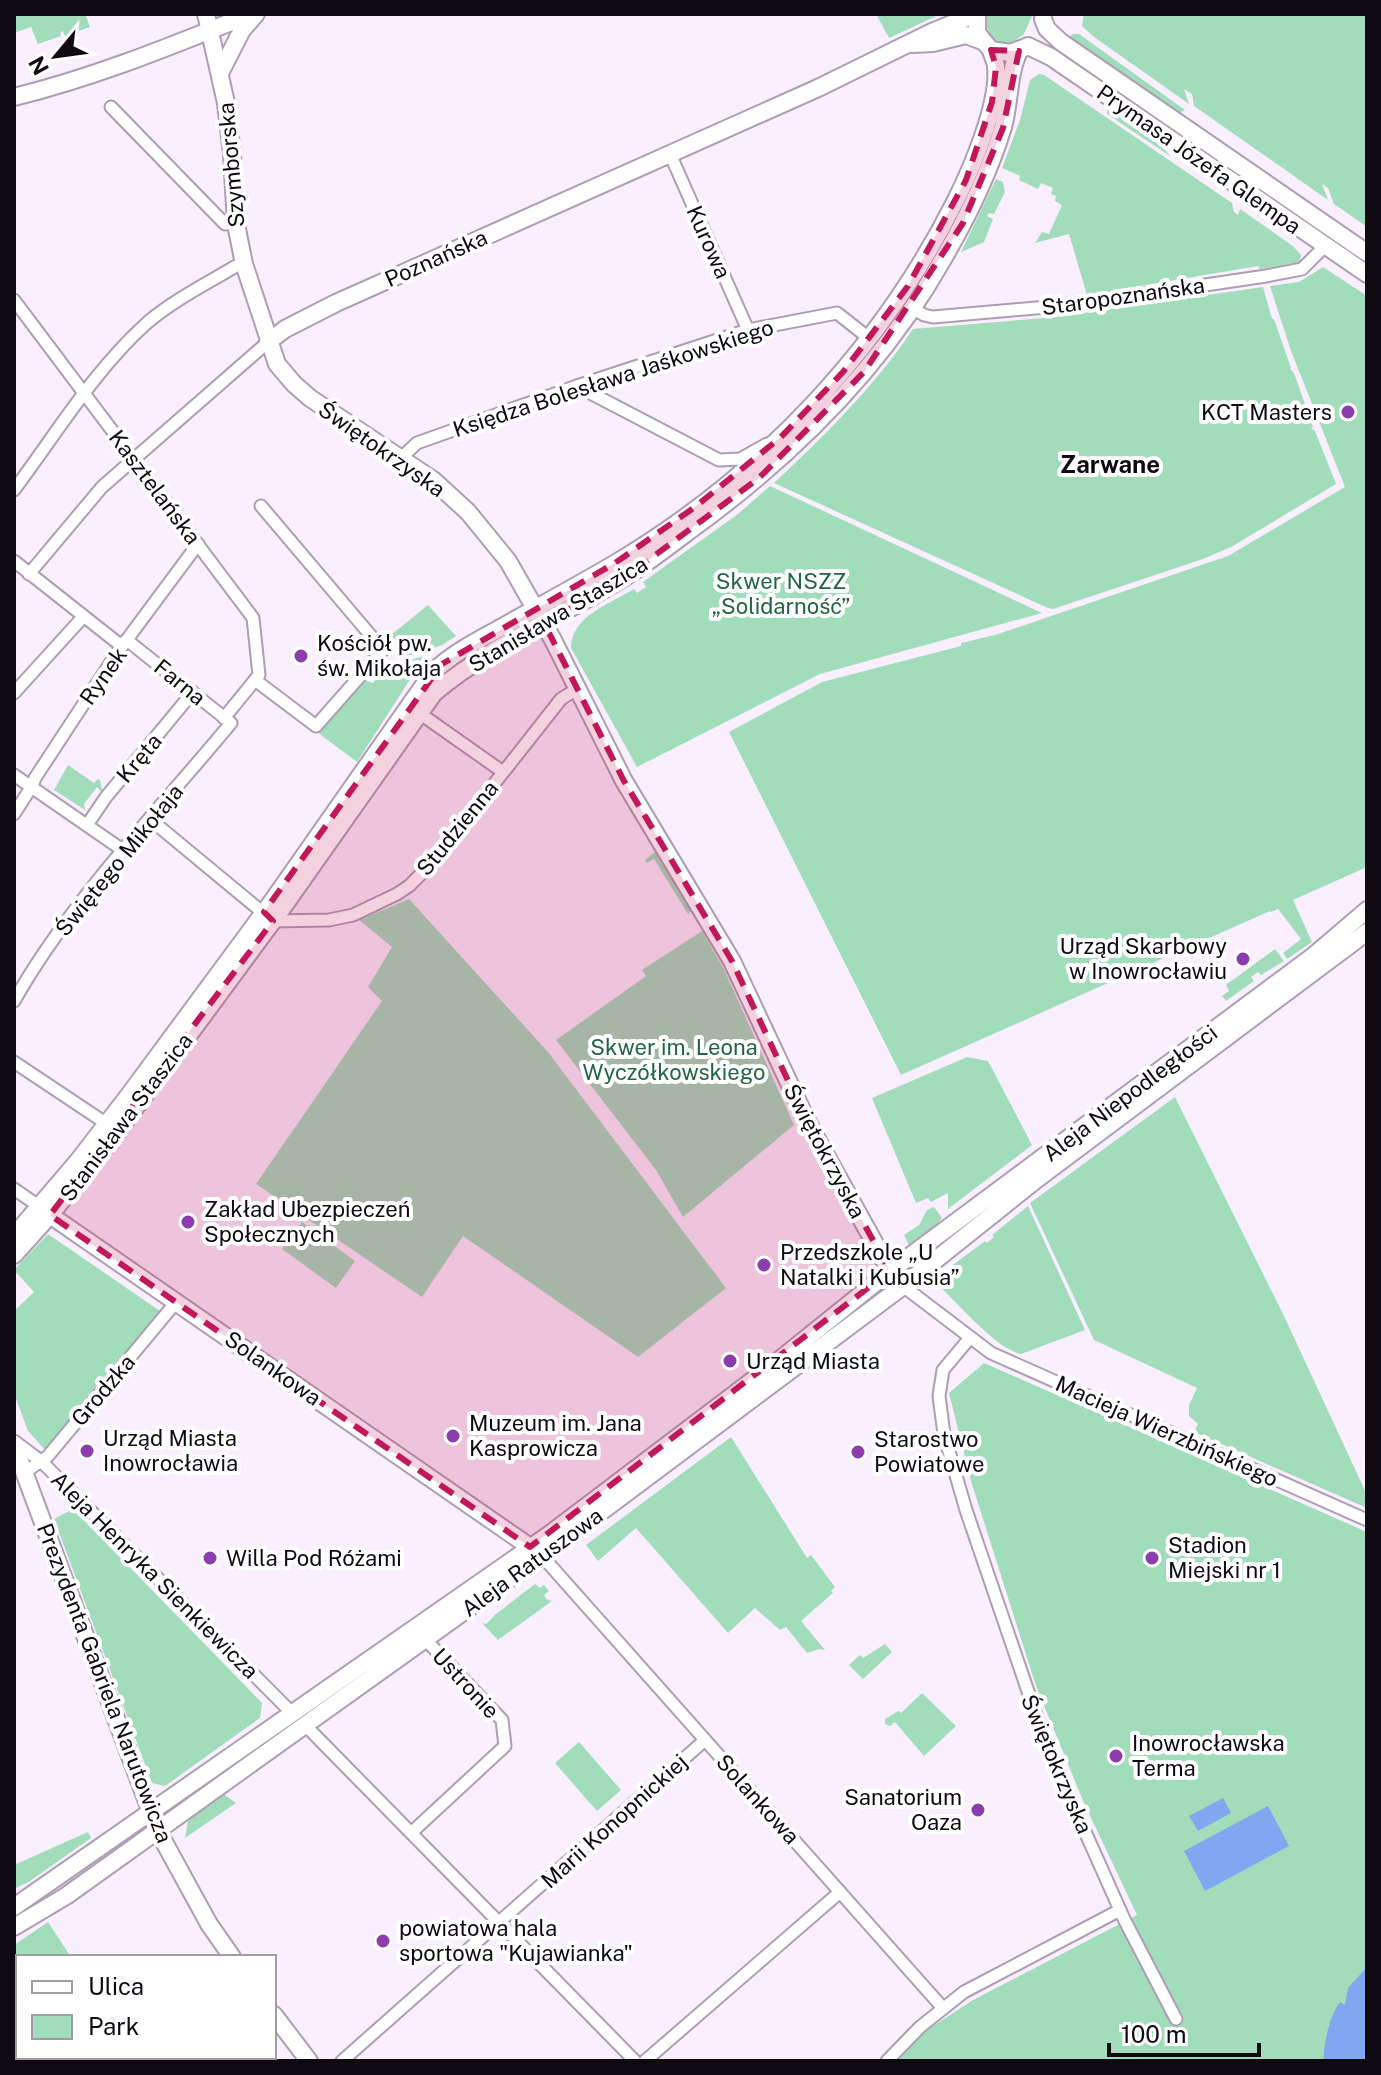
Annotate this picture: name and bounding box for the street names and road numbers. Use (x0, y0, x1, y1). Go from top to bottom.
street label: Prymasa Józefa Glempa (1092, 79, 1306, 239)
street label: Szymborska (213, 102, 249, 228)
street label: Kurowa (681, 202, 737, 282)
street label: Poznańska (381, 224, 491, 292)
street label: Staropoznańska (1040, 272, 1206, 320)
street label: Księdza Bolesława Jaśkowskiego (449, 314, 777, 442)
street label: Świętokrzyska (314, 395, 451, 502)
street label: Kasztelańska (104, 425, 206, 549)
street label: Stanisława Staszica (464, 550, 652, 678)
street label: Rynek (74, 642, 132, 710)
street label: Farna (149, 654, 211, 710)
street label: Kręta (111, 728, 167, 788)
street label: Studzienna (411, 775, 503, 881)
street label: Świętego Mikołaja (49, 778, 188, 941)
street label: Aleja Niepodległości (1038, 1019, 1222, 1167)
street label: Stanisława Staszica (54, 1028, 198, 1206)
street label: Świętokrzyska (779, 1079, 872, 1223)
street label: Solankowa (220, 1325, 326, 1411)
street label: Grodzka (66, 1349, 140, 1431)
street label: Macieja Wierzbińskiego (1052, 1370, 1282, 1492)
street label: Aleja Henryka Sienkiewicza (46, 1466, 264, 1684)
street label: Aleja Ratuszowa (456, 1502, 608, 1622)
street label: Prezydenta Gabriela Narutowicza (32, 1520, 178, 1846)
street label: Ustronie (427, 1643, 505, 1723)
street label: Świętokrzyska (1016, 1690, 1099, 1837)
street label: Marii Konopnickiej (536, 1749, 692, 1893)
street label: Solankowa (711, 1749, 805, 1849)

